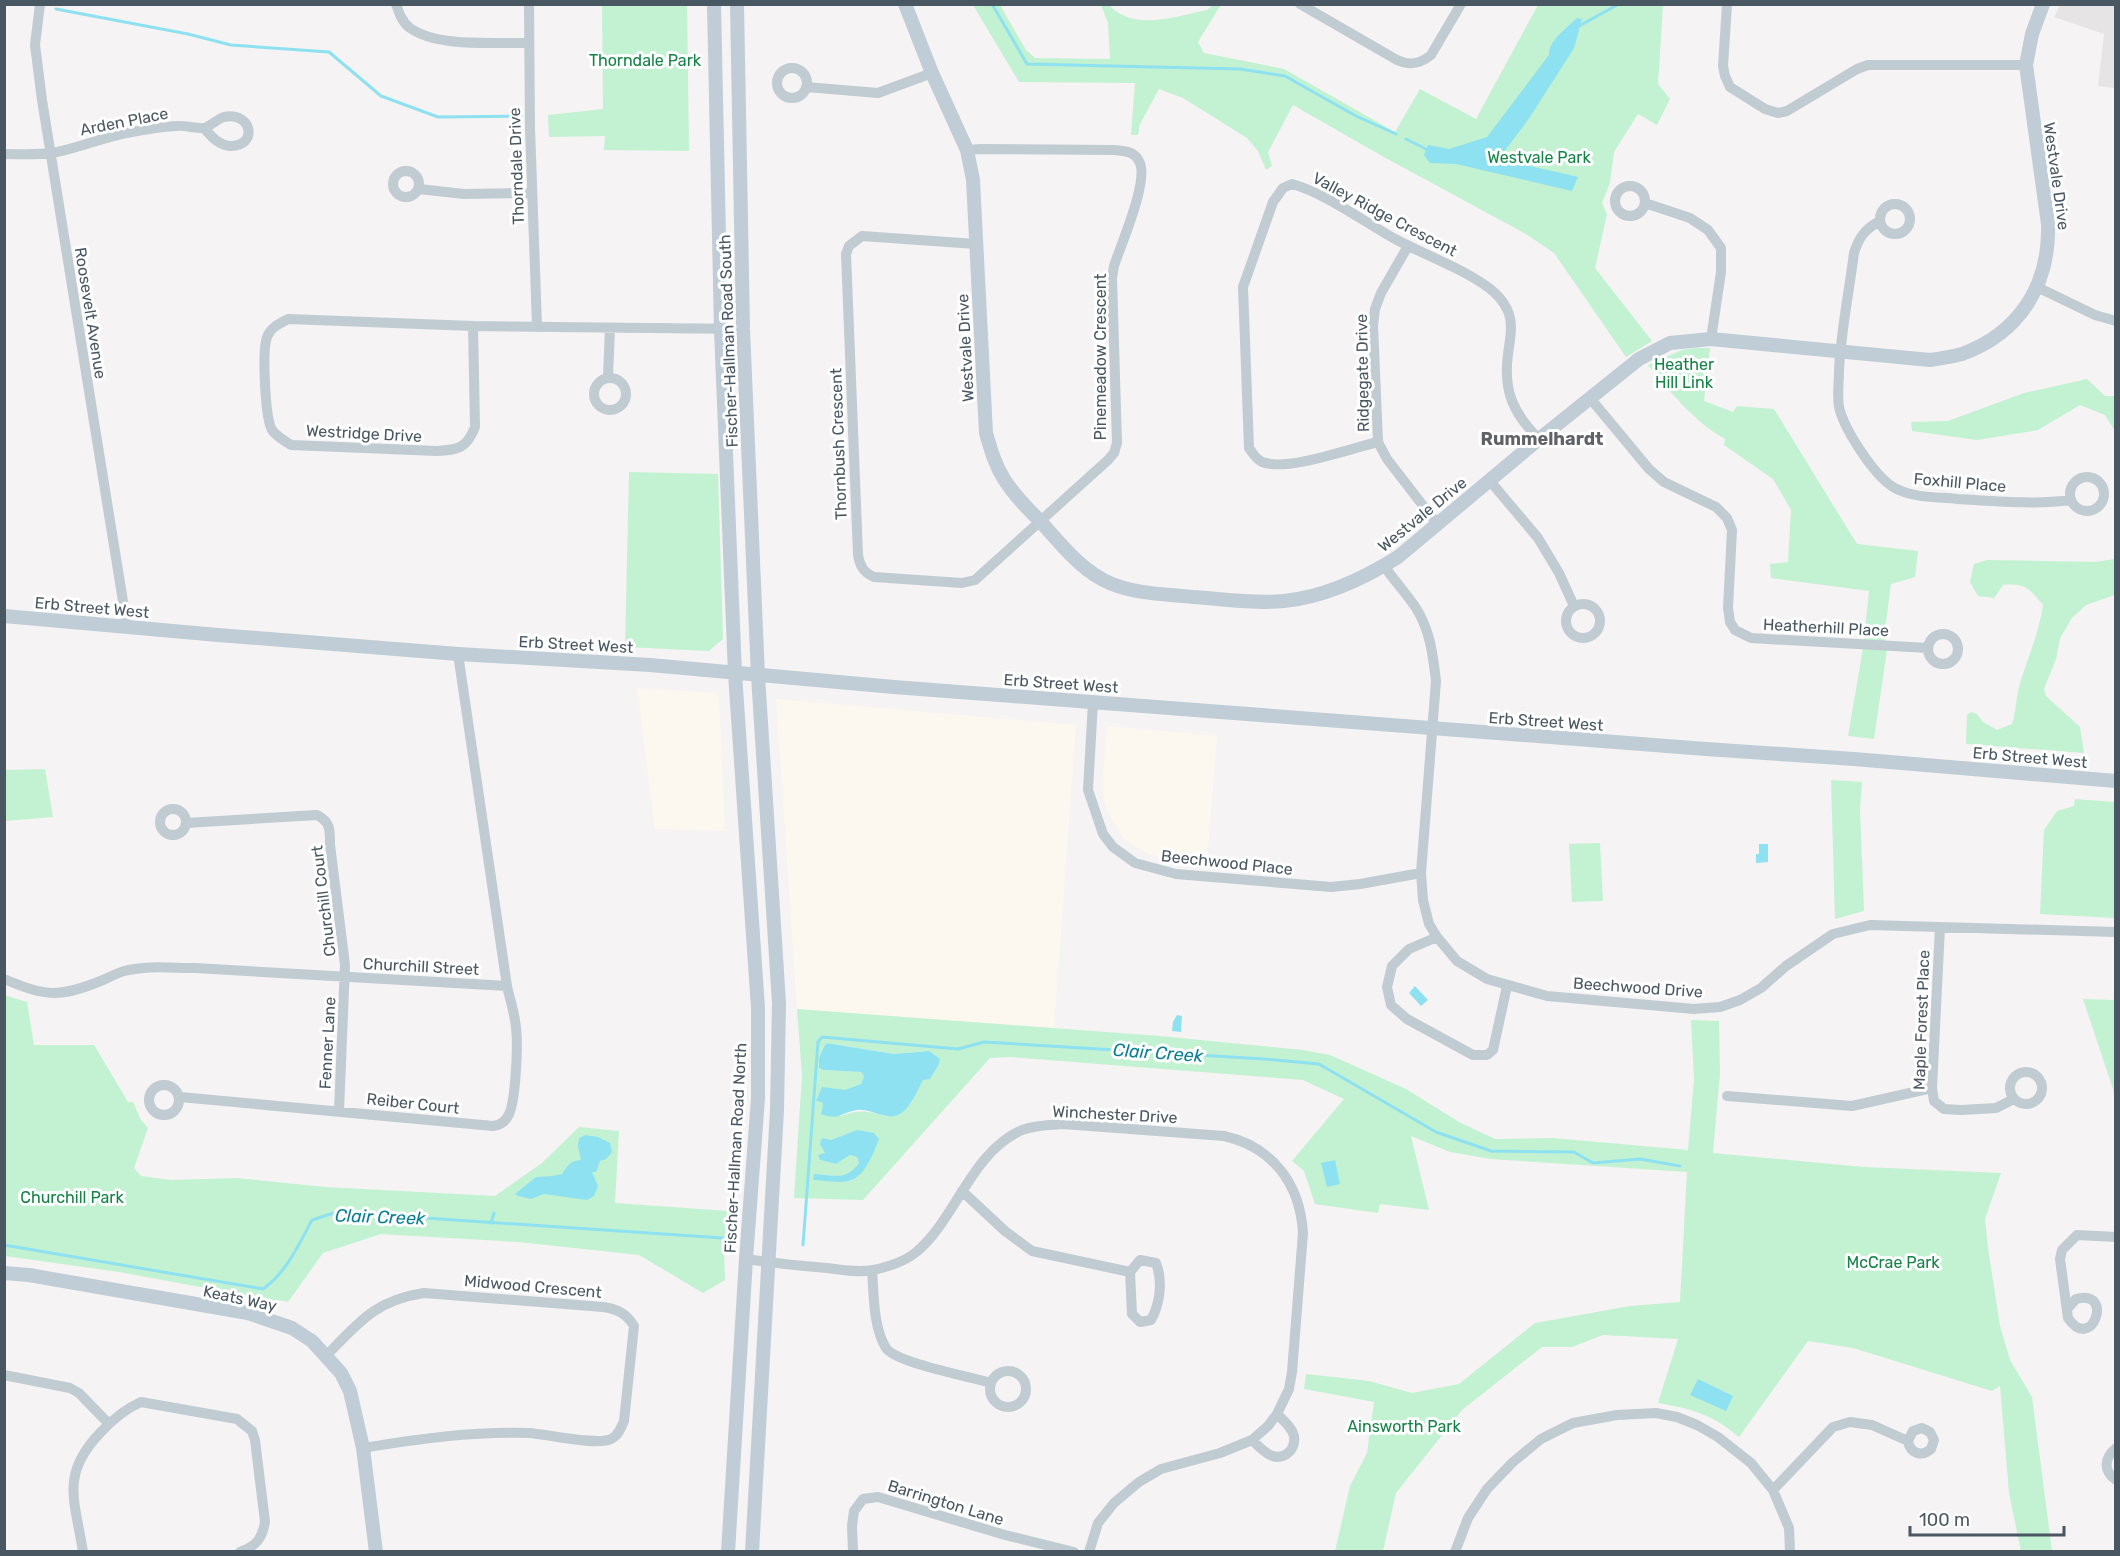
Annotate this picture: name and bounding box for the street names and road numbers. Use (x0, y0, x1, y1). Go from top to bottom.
street label: Arden Place (78, 104, 170, 139)
street label: Thorndale Drive (505, 107, 528, 225)
street label: Westvale Drive (2040, 121, 2073, 231)
street label: Valley Ridge Crescent (1309, 168, 1460, 261)
street label: Fischer-Hallman Road South (715, 234, 742, 448)
street label: Roosevelt Avenue (71, 246, 110, 380)
street label: Pinemeadow Crescent (1091, 273, 1110, 441)
street label: Westvale Drive (953, 293, 978, 403)
street label: Ridgegate Drive (1352, 314, 1373, 432)
street label: Thornbush Crescent (826, 368, 851, 520)
street label: Westridge Drive (305, 421, 423, 446)
street label: Foxhill Place (1913, 469, 2007, 496)
street label: Westvale Drive (1374, 473, 1470, 556)
street label: Erb Street West (34, 593, 150, 622)
street label: Heatherhill Place (1762, 615, 1890, 640)
street label: Erb Street West (518, 632, 634, 657)
street label: Erb Street West (1003, 670, 1119, 697)
street label: Erb Street West (1488, 708, 1604, 735)
street label: Erb Street West (1972, 743, 2088, 772)
street label: Churchill Court (307, 844, 340, 958)
street label: Beechwood Place (1160, 846, 1294, 879)
street label: Maple Forest Place (1910, 950, 1933, 1090)
street label: Churchill Street (362, 954, 480, 979)
street label: Beechwood Drive (1572, 973, 1704, 1002)
street label: Fenner Lane (316, 996, 339, 1090)
street label: Fischer-Hallman Road North (720, 1042, 751, 1254)
street label: Reiber Court (366, 1089, 460, 1118)
street label: Winchester Drive (1052, 1102, 1178, 1127)
street label: Midwood Crescent (463, 1271, 602, 1302)
street label: Keats Way (201, 1281, 279, 1316)
street label: Barrington Lane (886, 1476, 1006, 1529)

